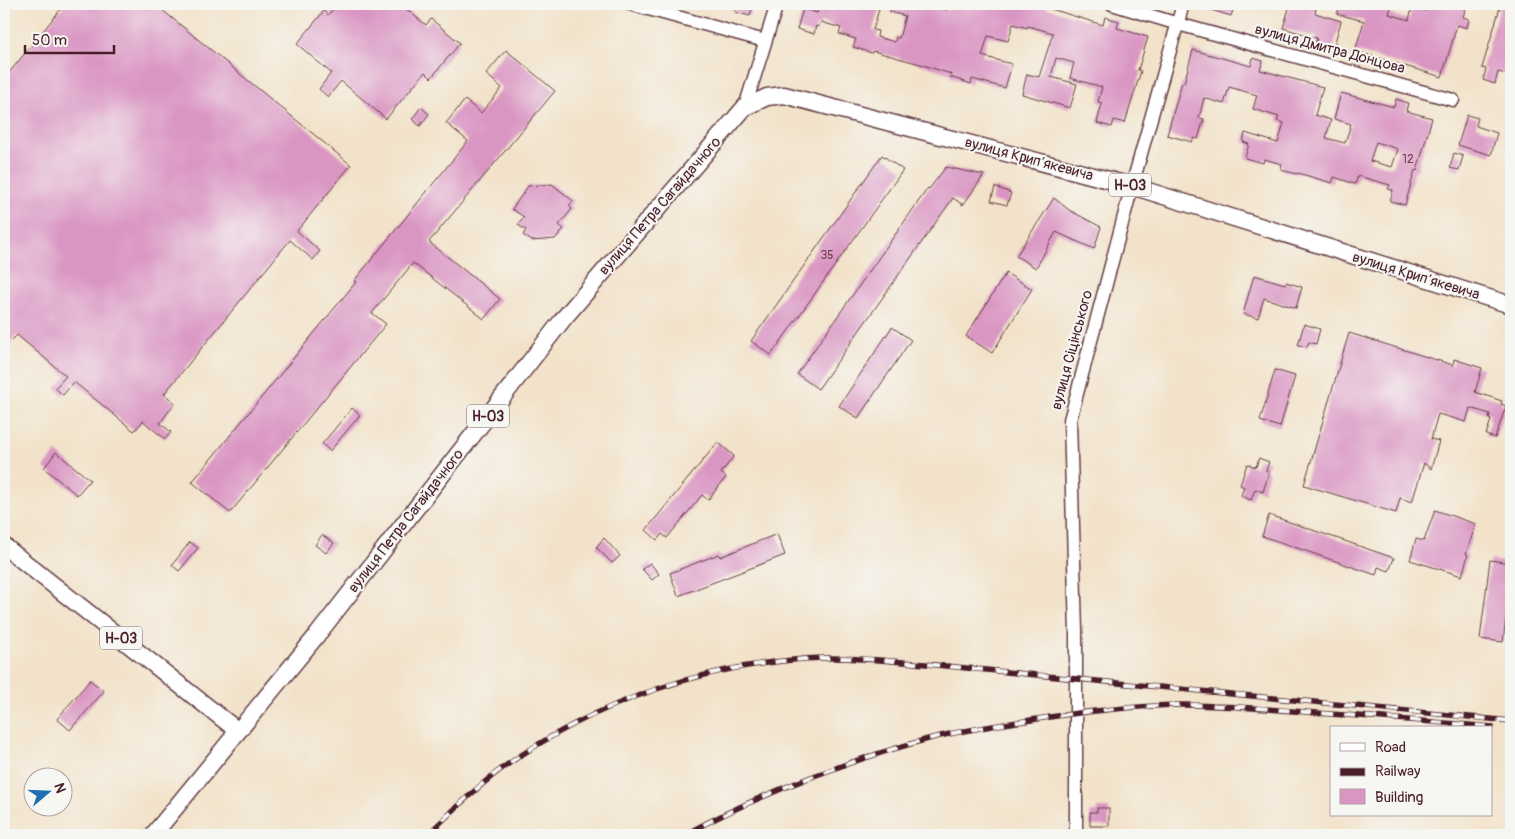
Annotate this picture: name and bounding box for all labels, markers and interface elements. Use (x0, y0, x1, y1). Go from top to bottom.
street label: вулиця Дмитра Донцова (1253, 20, 1407, 78)
scale bar (25, 22, 114, 54)
text: 50 m (32, 31, 67, 50)
street label: вулиця Петра Сагайдачного (595, 133, 725, 279)
street label: вулиця Крипʼякевича (963, 133, 1095, 185)
house number: 12 (1402, 152, 1414, 167)
road number: Н-03 (1109, 174, 1151, 196)
house number: 35 (820, 248, 834, 263)
street label: вулиця Крипʼякевича (1350, 248, 1482, 304)
street label: вулиця Сіцінського (1047, 288, 1097, 412)
road number: Н-03 (467, 404, 509, 428)
street label: вулиця Петра Сагайдачного (344, 445, 468, 597)
road number: Н-03 (100, 626, 142, 650)
legend (1330, 726, 1492, 816)
text: Road (1375, 738, 1406, 757)
text: Railway (1375, 762, 1421, 781)
north arrow (22, 766, 72, 816)
text: N (50, 781, 69, 795)
text: Building (1375, 788, 1423, 807)

